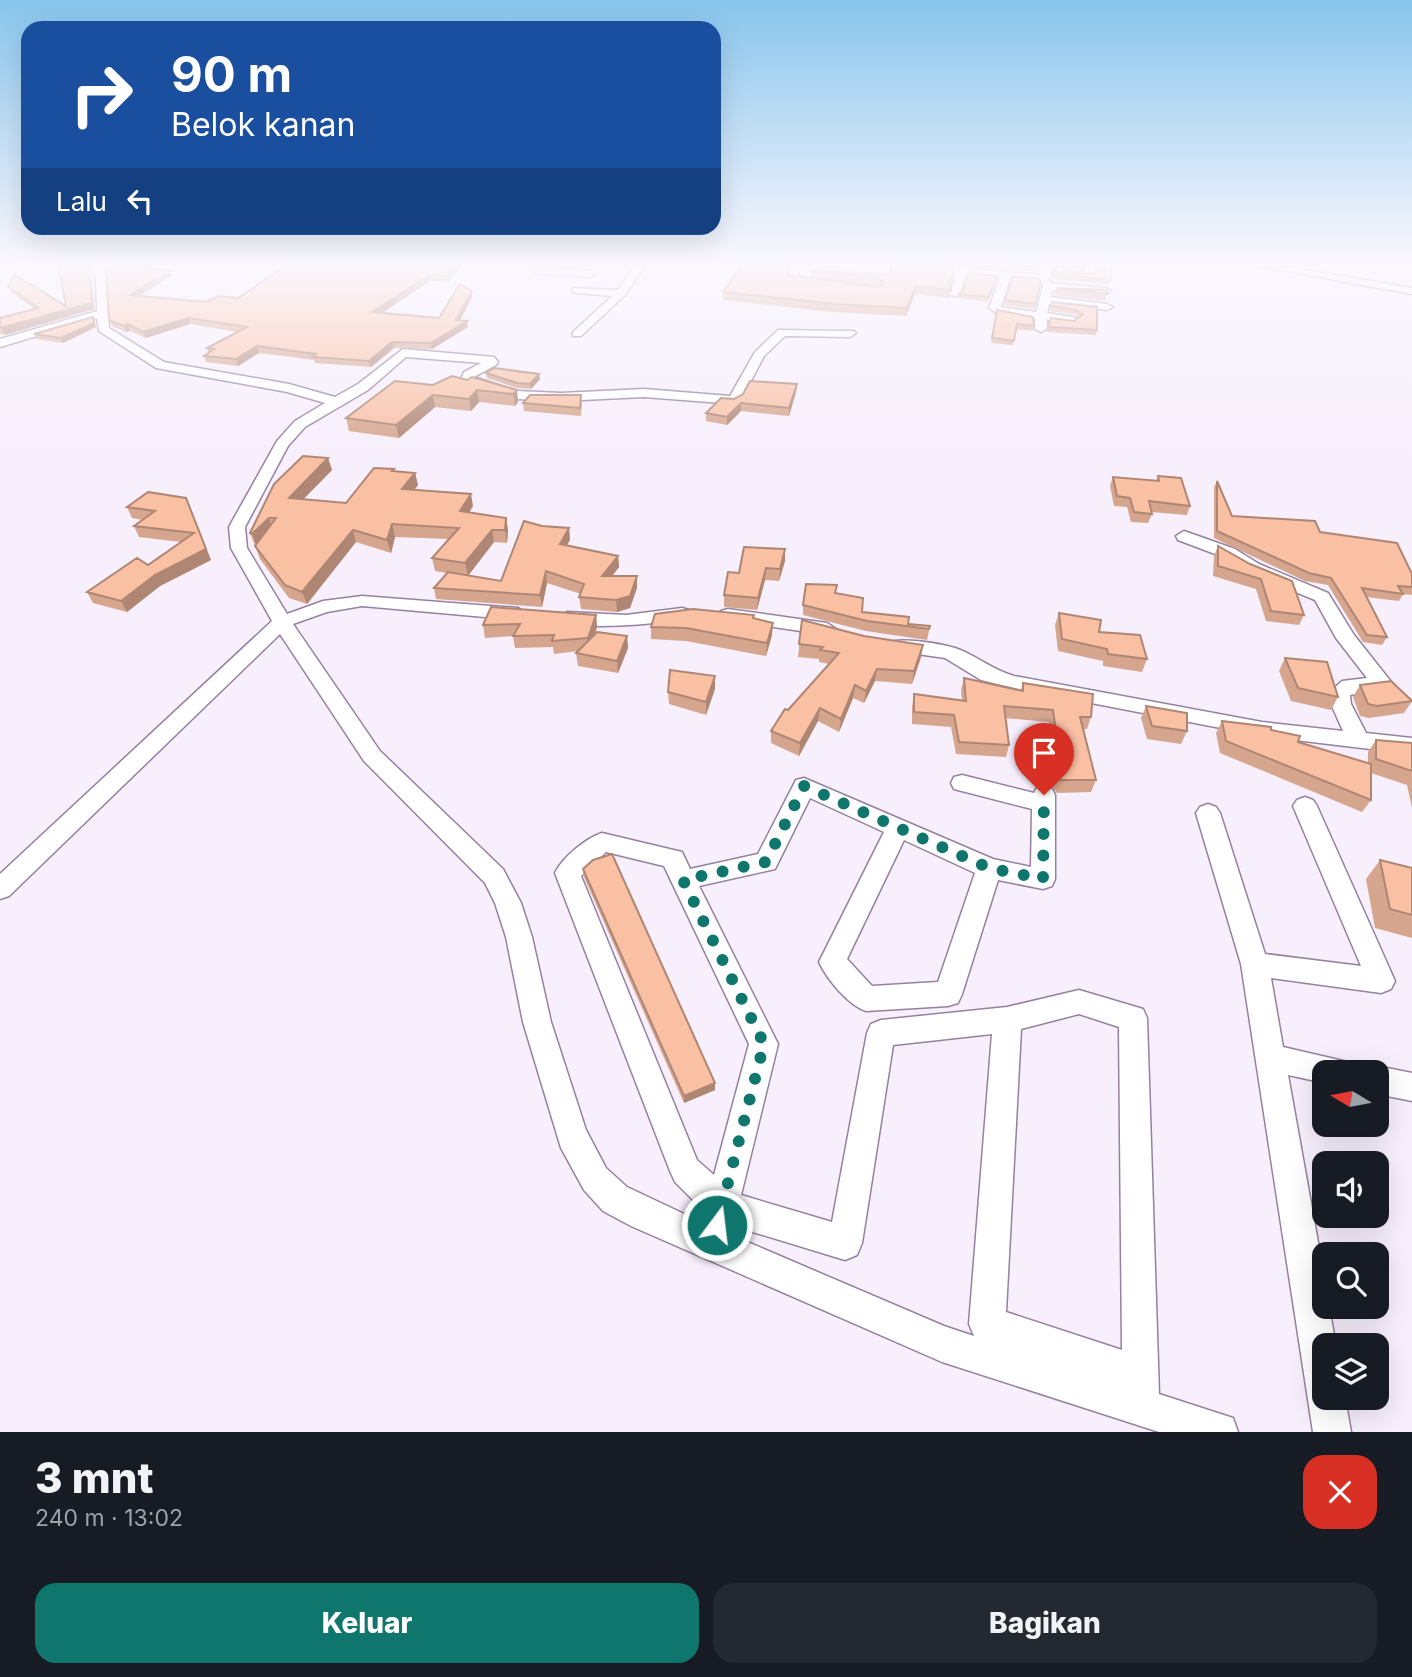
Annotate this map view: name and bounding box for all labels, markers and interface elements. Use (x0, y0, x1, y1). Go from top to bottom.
text: 90 m (171, 45, 292, 104)
icon: right (56, 49, 147, 140)
text: Belok kanan (171, 105, 355, 144)
icon: left (121, 182, 159, 220)
text: Lalu (56, 186, 107, 217)
pin (1014, 723, 1074, 795)
icon: arrive (1025, 734, 1063, 772)
north arrow (1312, 1060, 1390, 1138)
map controls (1312, 1060, 1389, 1410)
button: sound (1312, 1151, 1389, 1228)
position arrow (680, 1188, 754, 1262)
button: search (1312, 1242, 1389, 1319)
button: layers (1312, 1333, 1389, 1410)
text: 3 mnt (35, 1452, 153, 1503)
button: close (1303, 1455, 1377, 1529)
text: 240 m · 13:02 (35, 1504, 183, 1532)
button: Keluar (35, 1583, 699, 1663)
button: Bagikan (713, 1583, 1377, 1663)

